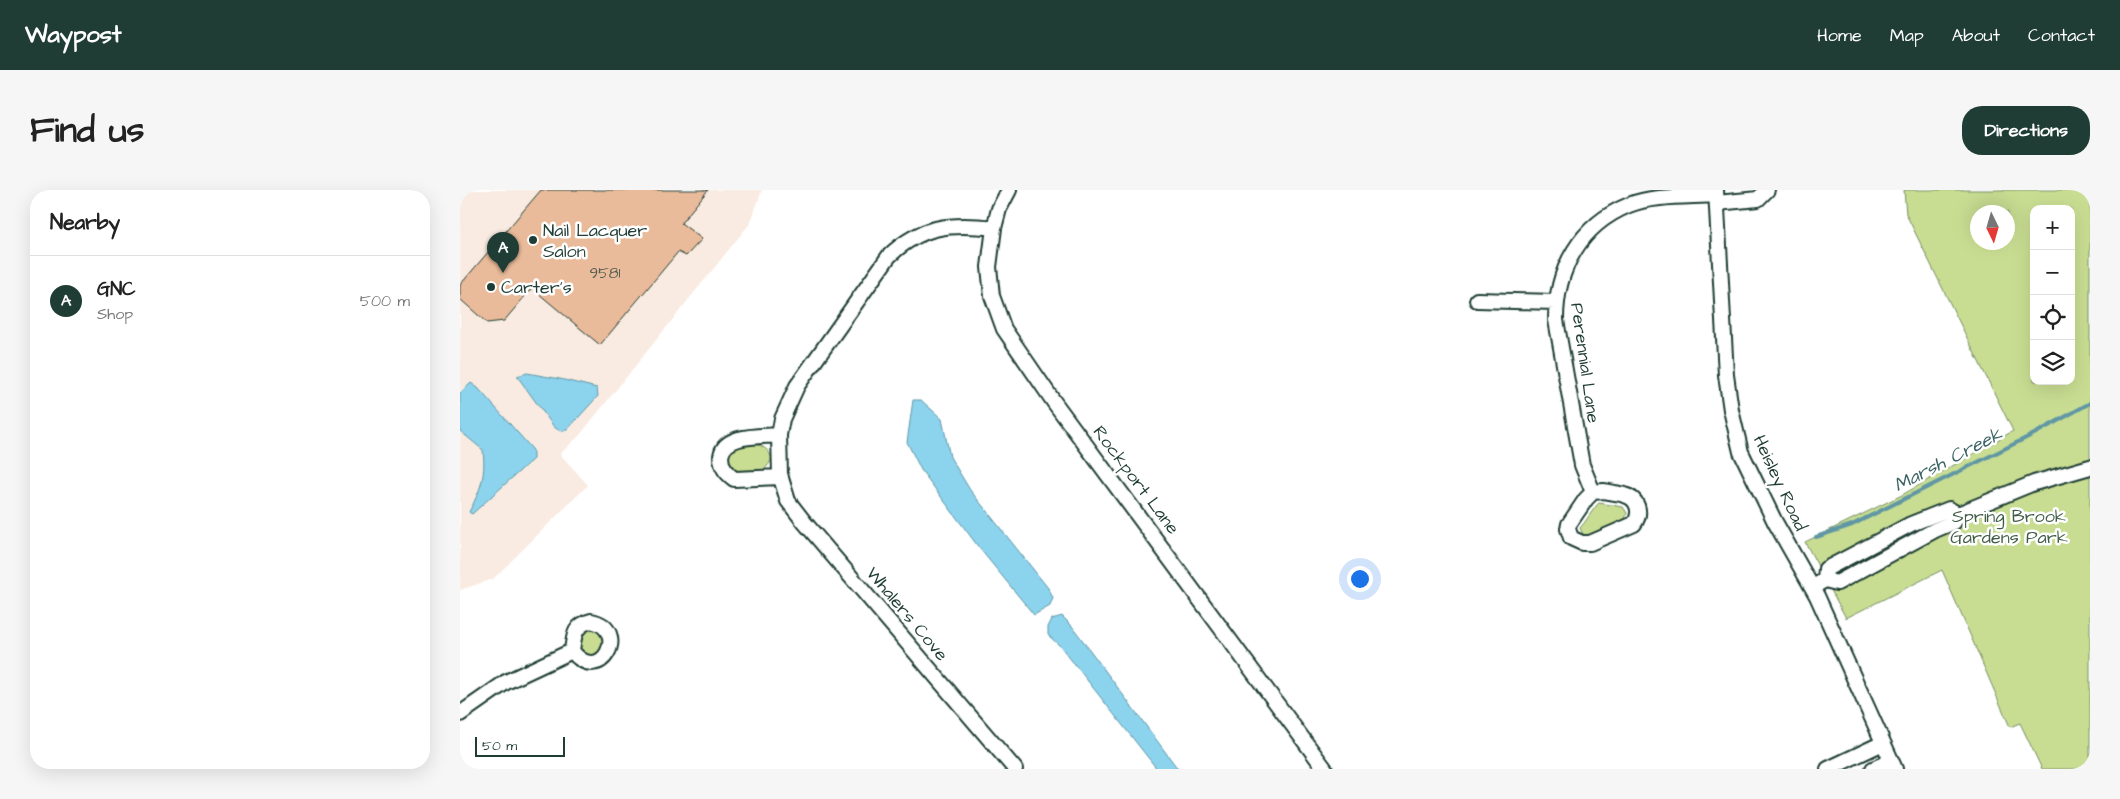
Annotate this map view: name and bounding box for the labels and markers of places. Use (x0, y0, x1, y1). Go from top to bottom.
place label: Nail Lacquer Salon (543, 218, 647, 264)
pin: A (487, 232, 519, 273)
marker: Nail Lacquer Salon (527, 234, 539, 246)
place label: Carter's (501, 275, 572, 300)
marker: Carter's (485, 281, 497, 293)

